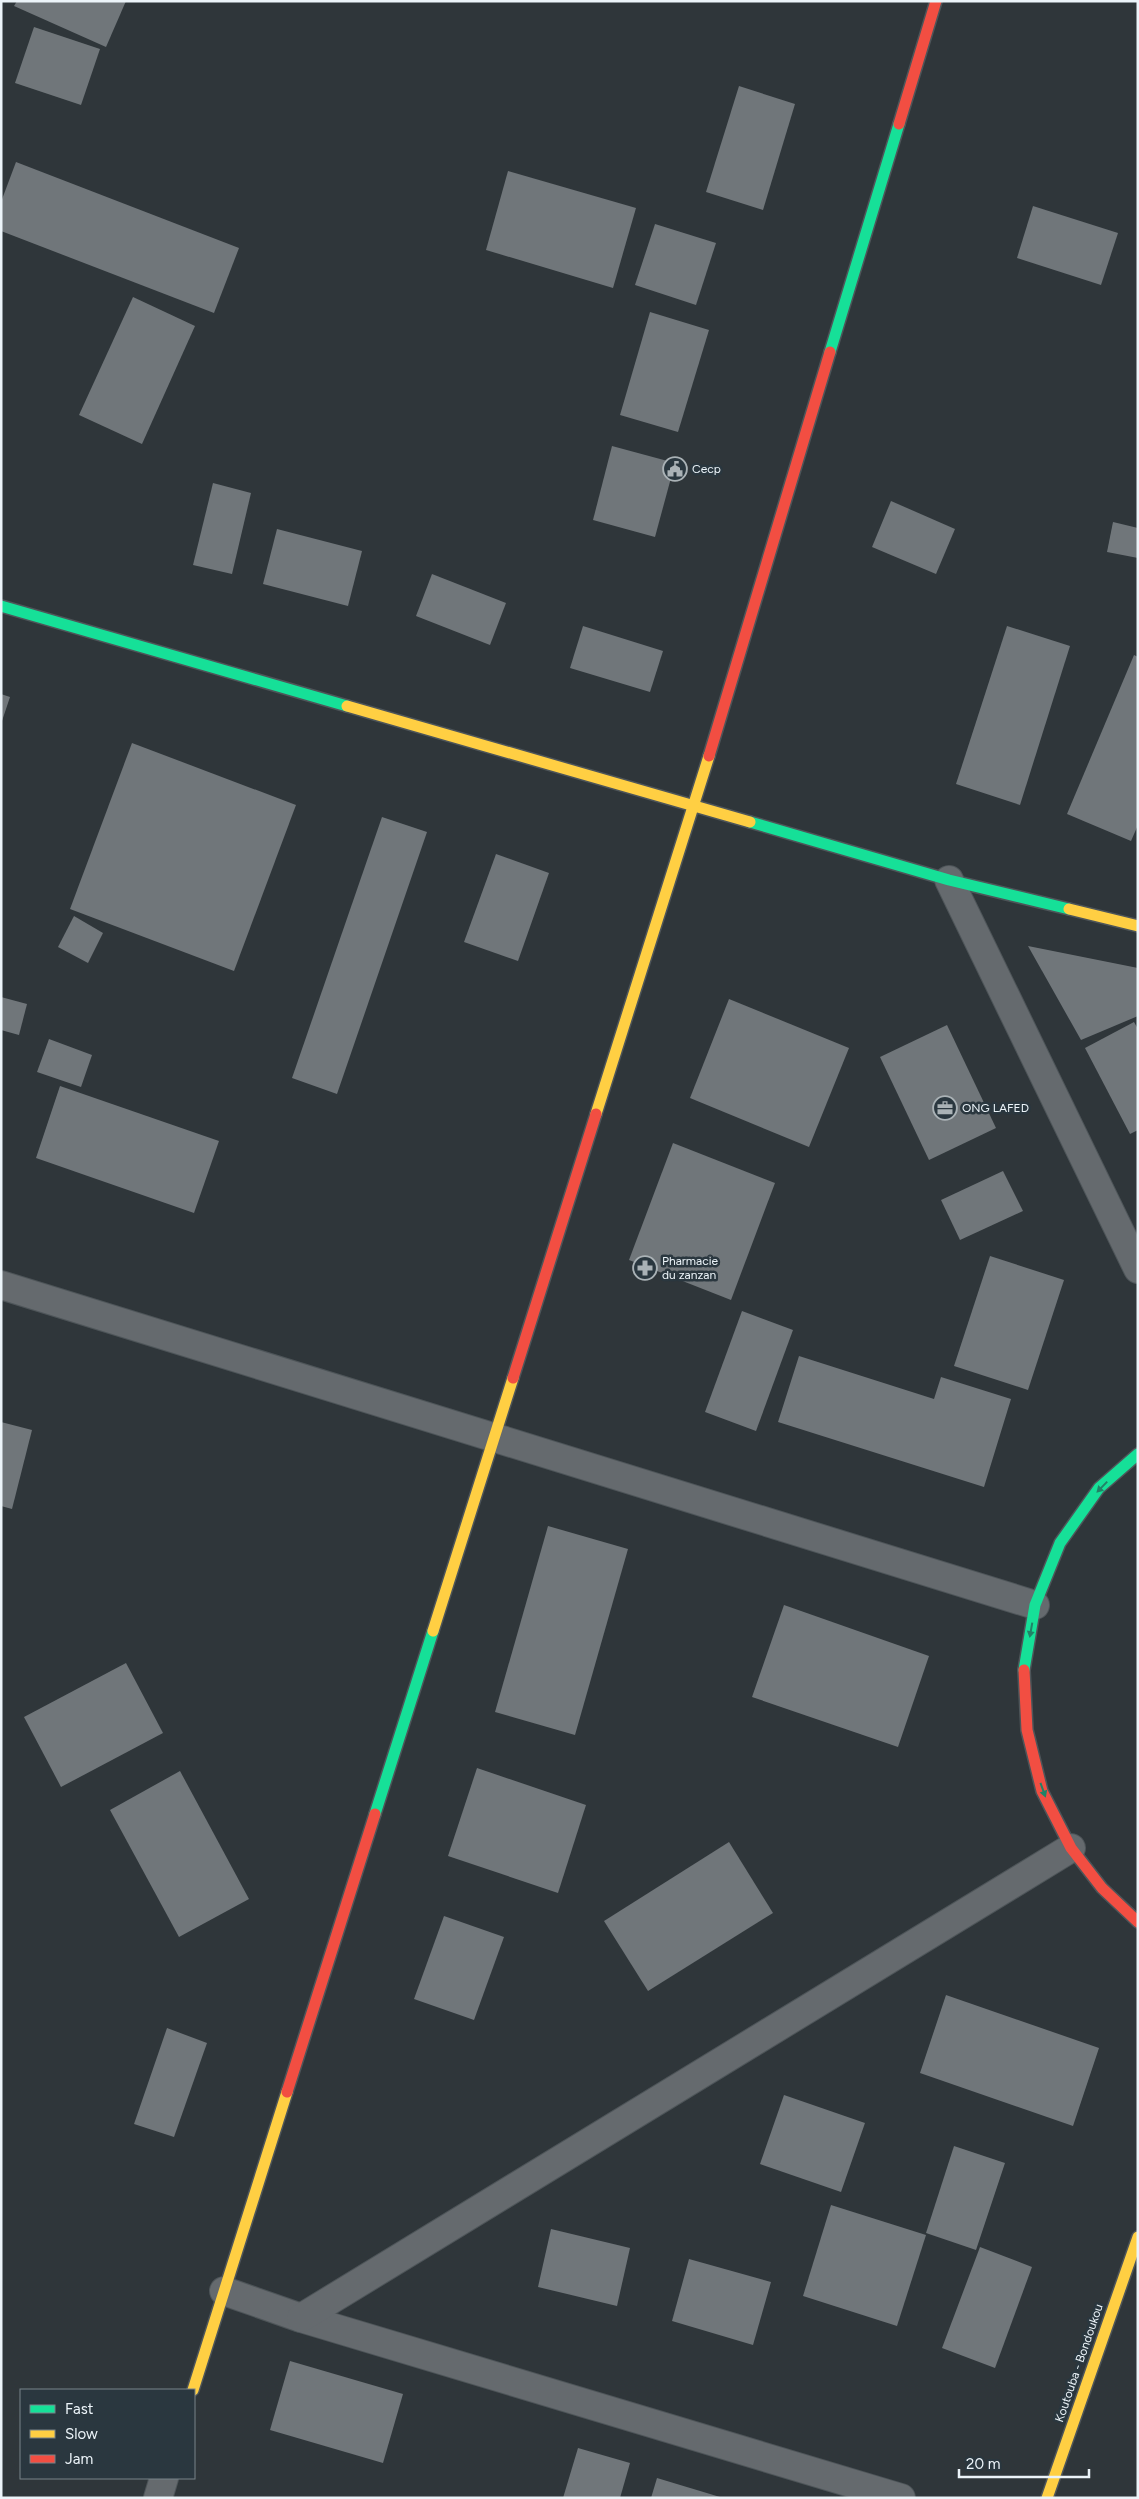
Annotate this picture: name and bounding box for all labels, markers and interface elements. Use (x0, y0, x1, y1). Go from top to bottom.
public building icon: Cecp (662, 456, 688, 482)
place label: Cecp (692, 462, 721, 476)
office icon: ONG LAFED (932, 1095, 958, 1121)
place label: ONG LAFED (962, 1101, 1029, 1115)
place label: Pharmacie du zanzan (662, 1254, 718, 1282)
pharmacy icon: Pharmacie du zanzan (632, 1255, 658, 1281)
one-way arrow (1096, 1480, 1108, 1492)
one-way arrow (1026, 1622, 1034, 1638)
one-way arrow (1039, 1783, 1047, 1798)
street label: Koutouba - Bondoukou (1052, 2302, 1106, 2424)
legend (20, 2389, 195, 2479)
text: Fast (65, 2400, 94, 2418)
text: Slow (65, 2425, 98, 2443)
scale bar (959, 2446, 1089, 2478)
text: Jam (65, 2450, 93, 2468)
text: 20 m (966, 2455, 1000, 2473)

